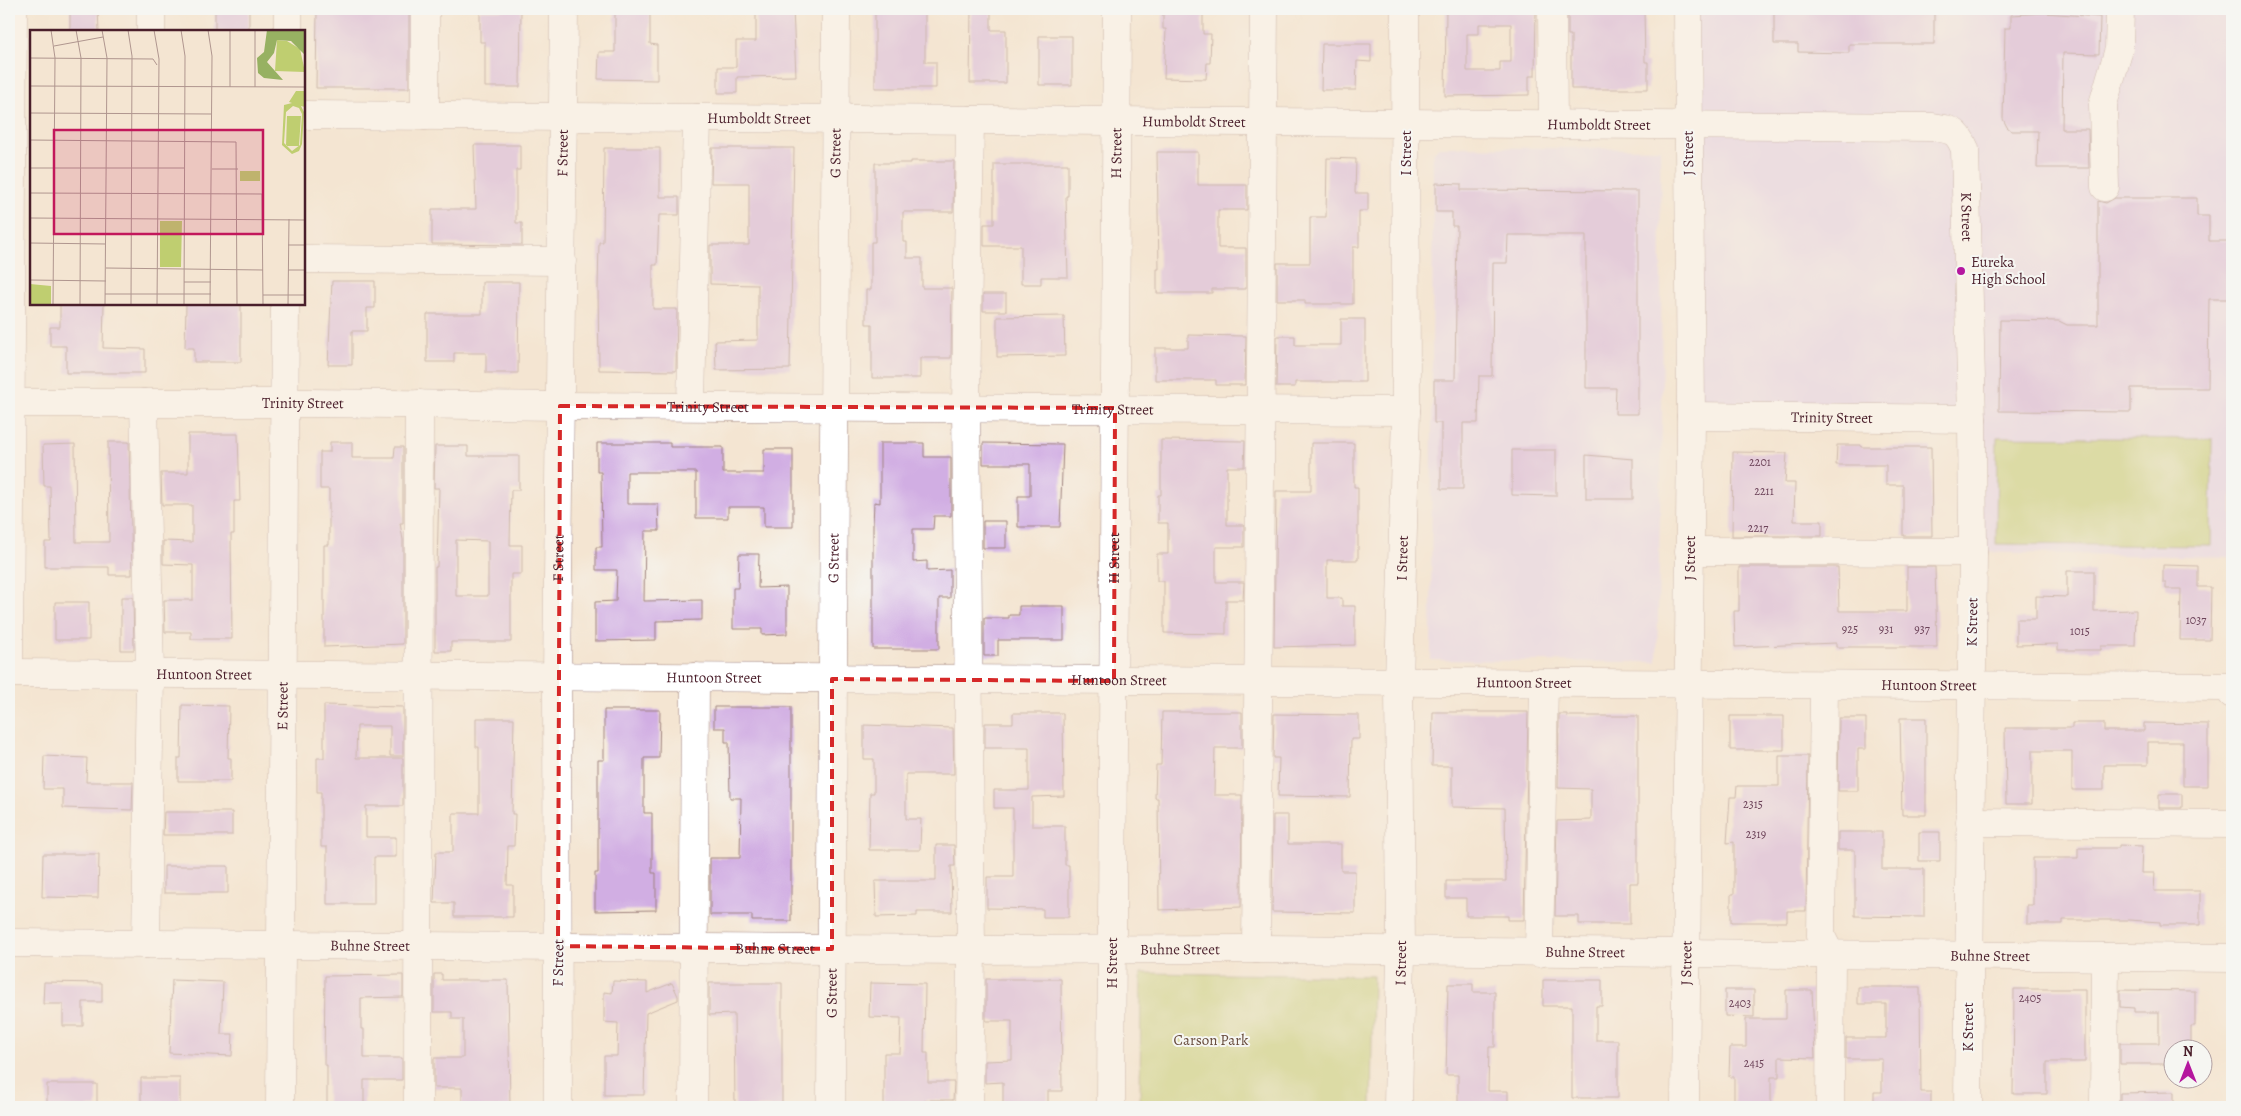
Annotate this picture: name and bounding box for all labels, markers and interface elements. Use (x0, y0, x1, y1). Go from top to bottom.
inset map (30, 30, 305, 305)
street label: Humboldt Street (707, 108, 811, 129)
street label: Humboldt Street (1142, 111, 1246, 132)
street label: Humboldt Street (1547, 114, 1651, 135)
street label: H Street (1106, 127, 1126, 179)
street label: G Street (825, 128, 845, 178)
street label: F Street (552, 129, 573, 177)
street label: I Street (1396, 130, 1416, 176)
street label: J Street (1678, 130, 1698, 176)
street label: K Street (1956, 192, 1977, 242)
place label: Eureka High School (1971, 252, 2046, 289)
marker: Eureka High School (1955, 265, 1967, 277)
street label: Trinity Street (262, 393, 344, 413)
street label: Trinity Street (667, 397, 749, 417)
street label: Trinity Street (1072, 399, 1154, 420)
street label: Trinity Street (1791, 407, 1873, 428)
house number: 2201 (1749, 454, 1771, 470)
house number: 2211 (1754, 483, 1774, 499)
house number: 2217 (1748, 520, 1769, 536)
street label: H Street (1104, 532, 1124, 584)
street label: G Street (823, 533, 844, 583)
street label: F Street (548, 534, 568, 582)
street label: I Street (1392, 535, 1413, 581)
street label: J Street (1680, 535, 1700, 581)
street label: K Street (1962, 597, 1982, 647)
house number: 1037 (2186, 612, 2207, 628)
house number: 925 (1842, 621, 1858, 637)
house number: 931 (1879, 621, 1893, 637)
house number: 937 (1914, 621, 1931, 637)
house number: 1015 (2070, 623, 2090, 639)
street label: Huntoon Street (156, 664, 252, 685)
street label: Huntoon Street (666, 667, 762, 688)
street label: Huntoon Street (1071, 670, 1167, 690)
street label: Huntoon Street (1476, 672, 1572, 693)
street label: Huntoon Street (1881, 675, 1977, 695)
street label: E Street (272, 682, 293, 730)
house number: 2315 (1743, 796, 1763, 812)
house number: 2319 (1746, 826, 1766, 842)
street label: Buhne Street (330, 935, 410, 956)
street label: H Street (1102, 937, 1122, 989)
street label: Buhne Street (735, 938, 815, 959)
street label: F Street (548, 939, 568, 987)
street label: Buhne Street (1140, 939, 1220, 959)
street label: I Street (1390, 940, 1411, 986)
street label: J Street (1676, 940, 1696, 986)
street label: Buhne Street (1545, 942, 1625, 962)
street label: Buhne Street (1950, 945, 2030, 966)
street label: G Street (821, 968, 842, 1018)
house number: 2405 (2019, 990, 2041, 1006)
house number: 2403 (1729, 995, 1751, 1011)
street label: K Street (1958, 1002, 1978, 1052)
park label: Carson Park (1174, 1030, 1249, 1050)
north arrow (2164, 1038, 2214, 1088)
text: N (2183, 1042, 2193, 1061)
house number: 2415 (1744, 1055, 1764, 1071)

